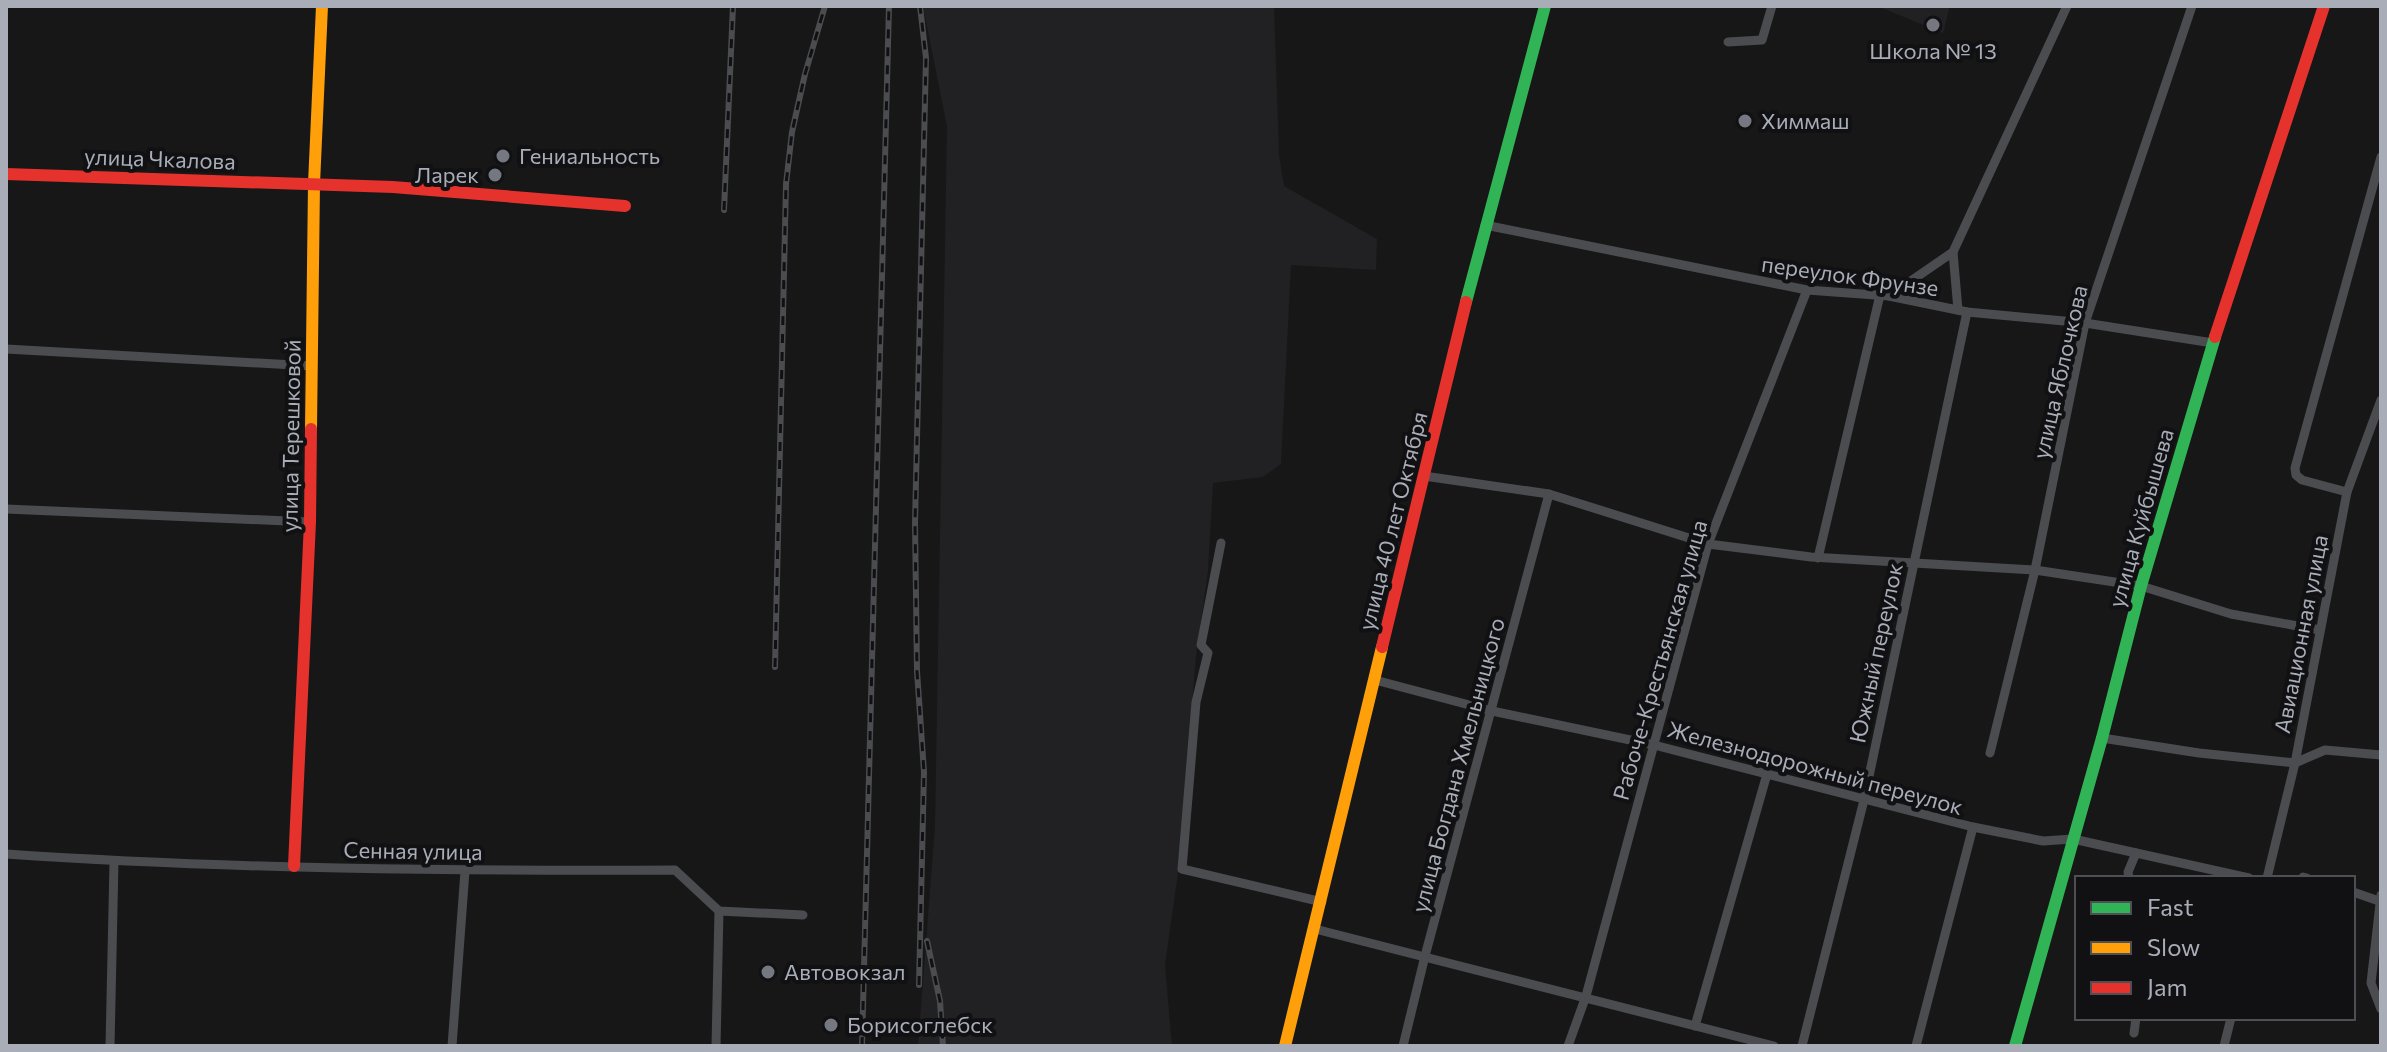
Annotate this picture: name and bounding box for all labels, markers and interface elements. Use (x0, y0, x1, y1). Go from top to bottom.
marker: Школа № 13 (1924, 16, 1942, 34)
place label: Школа № 13 (1869, 37, 1997, 64)
place label: Химмаш (1761, 107, 1850, 134)
marker: Химмаш (1736, 112, 1754, 130)
street label: улица Чкалова (84, 142, 236, 175)
place label: Гениальность (519, 142, 660, 169)
marker: Гениальность (494, 147, 512, 165)
place label: Ларек (415, 161, 479, 188)
marker: Ларек (486, 166, 504, 184)
street label: переулок Фрунзе (1760, 250, 1940, 301)
street label: улица Яблочкова (2026, 282, 2093, 461)
street label: улица Терешковой (275, 339, 306, 533)
street label: улица 40 лет Октября (1352, 409, 1433, 633)
street label: улица Куйбышева (2102, 425, 2179, 610)
street label: Рабоче-Крестьянская улица (1607, 517, 1712, 803)
street label: Авиационная улица (2268, 532, 2333, 736)
street label: Южный переулок (1843, 560, 1908, 745)
street label: улица Богдана Хмельницкого (1405, 615, 1510, 915)
street label: Железнодорожный переулок (1664, 715, 1966, 820)
street label: Сенная улица (343, 836, 483, 865)
legend (2075, 876, 2355, 1020)
text: Fast (2147, 892, 2194, 921)
text: Slow (2147, 932, 2200, 961)
place label: Автовокзал (784, 958, 906, 985)
marker: Автовокзал (759, 963, 777, 981)
text: Jam (2147, 972, 2187, 1001)
place label: Борисоглебск (847, 1011, 993, 1038)
marker: Борисоглебск (822, 1016, 840, 1034)

